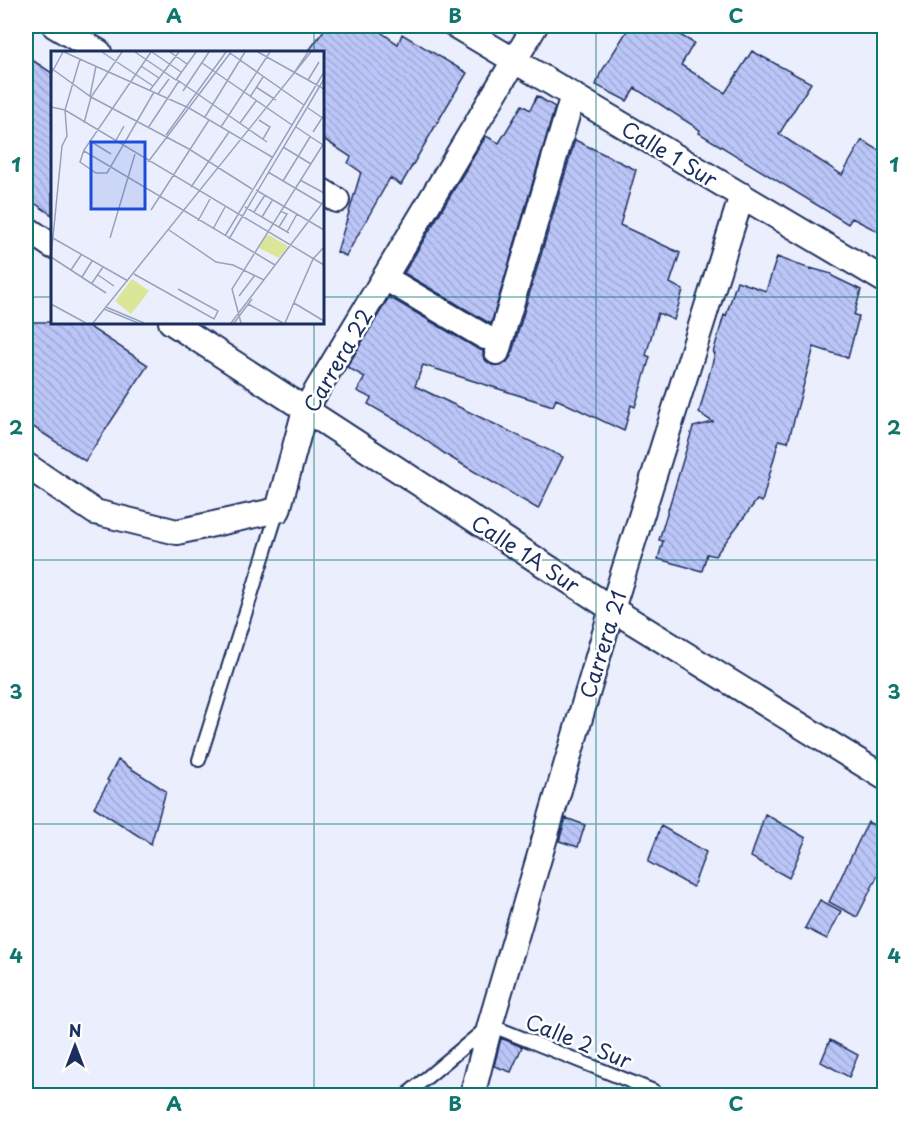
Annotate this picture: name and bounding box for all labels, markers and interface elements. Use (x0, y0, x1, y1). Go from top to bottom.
text: A (166, 0, 182, 30)
text: B (448, 0, 462, 30)
text: C (728, 0, 744, 30)
inset map (51, 51, 324, 324)
street label: Calle 1 Sur (616, 112, 724, 194)
text: 1 (11, 149, 21, 179)
text: 1 (889, 149, 899, 179)
street label: Carrera 22 (294, 302, 380, 418)
text: 2 (9, 412, 23, 442)
text: 2 (887, 412, 901, 442)
street label: Calle 1A Sur (465, 506, 587, 600)
street label: Carrera 21 (570, 586, 634, 702)
text: 3 (9, 676, 23, 706)
text: 3 (887, 676, 901, 706)
text: 4 (9, 940, 23, 970)
text: 4 (887, 940, 901, 970)
street label: Calle 2 Sur (521, 1004, 637, 1076)
north arrow (45, 1016, 105, 1076)
text: N (69, 1018, 81, 1042)
text: A (166, 1088, 182, 1118)
text: B (448, 1088, 462, 1118)
text: C (728, 1088, 744, 1118)

